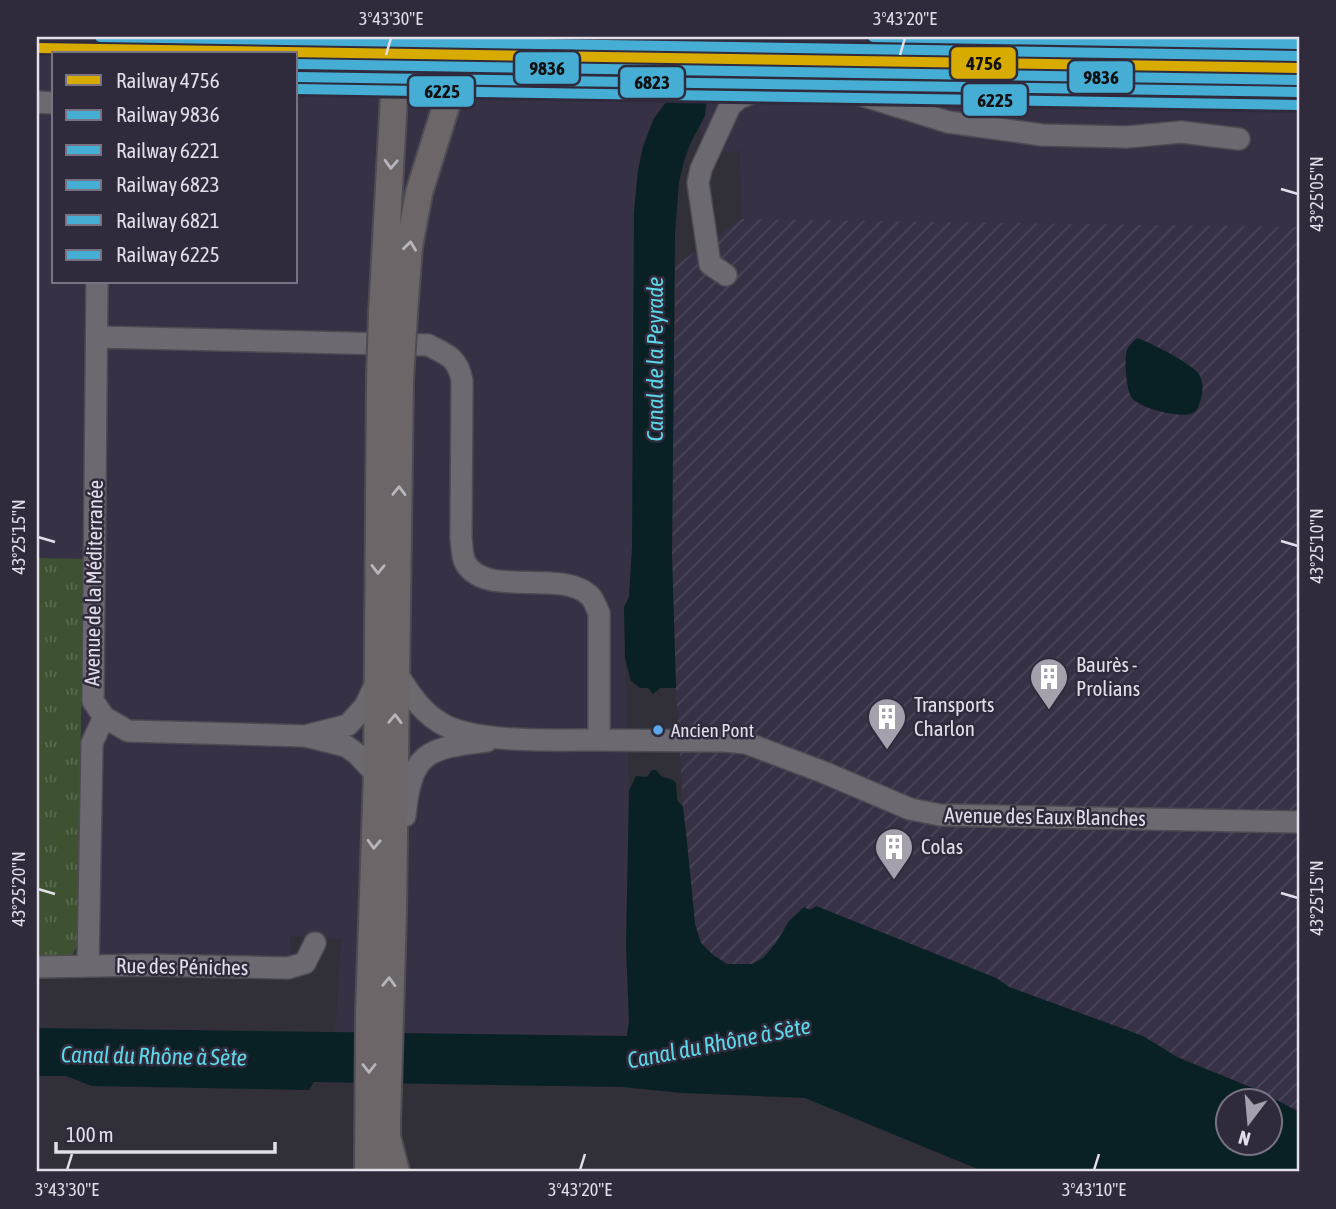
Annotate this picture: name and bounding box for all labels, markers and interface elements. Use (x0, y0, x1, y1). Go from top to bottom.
text: 3°43'30"E (359, 8, 423, 29)
text: 3°43'20"E (873, 8, 937, 29)
line badge: 4756 (950, 46, 1017, 80)
line badge: 9836 (514, 51, 580, 85)
legend (52, 52, 298, 284)
text: 4756 (965, 52, 1002, 74)
text: 9836 (529, 57, 565, 79)
line badge: 9836 (1068, 60, 1134, 94)
line badge: 6823 (619, 66, 685, 99)
text: 9836 (1083, 66, 1119, 88)
text: Railway 4756 (116, 68, 220, 92)
text: 6823 (634, 71, 670, 93)
line badge: 6225 (408, 75, 475, 108)
text: 6225 (424, 80, 460, 102)
line badge: 6225 (962, 83, 1028, 117)
text: 6225 (977, 89, 1013, 111)
text: Railway 9836 (116, 102, 220, 126)
text: Railway 6221 (116, 138, 220, 162)
text: 43°25'05"N (1306, 156, 1327, 232)
one-way arrow (383, 159, 398, 170)
text: Railway 6823 (116, 172, 220, 196)
text: Railway 6821 (116, 208, 220, 232)
one-way arrow (402, 241, 417, 252)
text: Railway 6225 (116, 242, 220, 266)
water label: Canal de la Peyrade (642, 276, 668, 442)
street label: Avenue de la Méditerranée (79, 480, 107, 686)
one-way arrow (391, 486, 407, 496)
text: 43°25'15"N (8, 499, 29, 575)
text: 43°25'10"N (1306, 508, 1327, 584)
one-way arrow (370, 564, 386, 574)
place label: Baurès - Prolians (1076, 652, 1140, 700)
building icon: Baurès - Prolians (1028, 656, 1070, 711)
place label: Transports Charlon (914, 692, 994, 740)
building icon: Transports Charlon (866, 696, 908, 751)
one-way arrow (387, 713, 403, 724)
place label: Ancien Pont (671, 719, 754, 741)
marker: Ancien Pont (651, 723, 665, 737)
street label: Avenue des Eaux Blanches (944, 802, 1146, 830)
building icon: Colas (873, 826, 915, 881)
place label: Colas (921, 834, 963, 858)
one-way arrow (367, 838, 382, 849)
text: 43°25'20"N (8, 851, 29, 927)
text: 43°25'15"N (1306, 860, 1327, 936)
street label: Rue des Péniches (116, 953, 248, 979)
one-way arrow (382, 976, 397, 987)
water label: Canal du Rhône à Sète (625, 1012, 813, 1074)
water label: Canal du Rhône à Sète (61, 1041, 247, 1071)
one-way arrow (361, 1063, 377, 1074)
north arrow (1214, 1086, 1284, 1156)
scale bar (56, 1111, 275, 1155)
text: 100 m (66, 1122, 114, 1146)
text: N (1236, 1126, 1253, 1150)
text: 3°43'30"E (35, 1179, 99, 1200)
text: 3°43'20"E (548, 1179, 612, 1200)
text: 3°43'10"E (1062, 1179, 1126, 1200)

